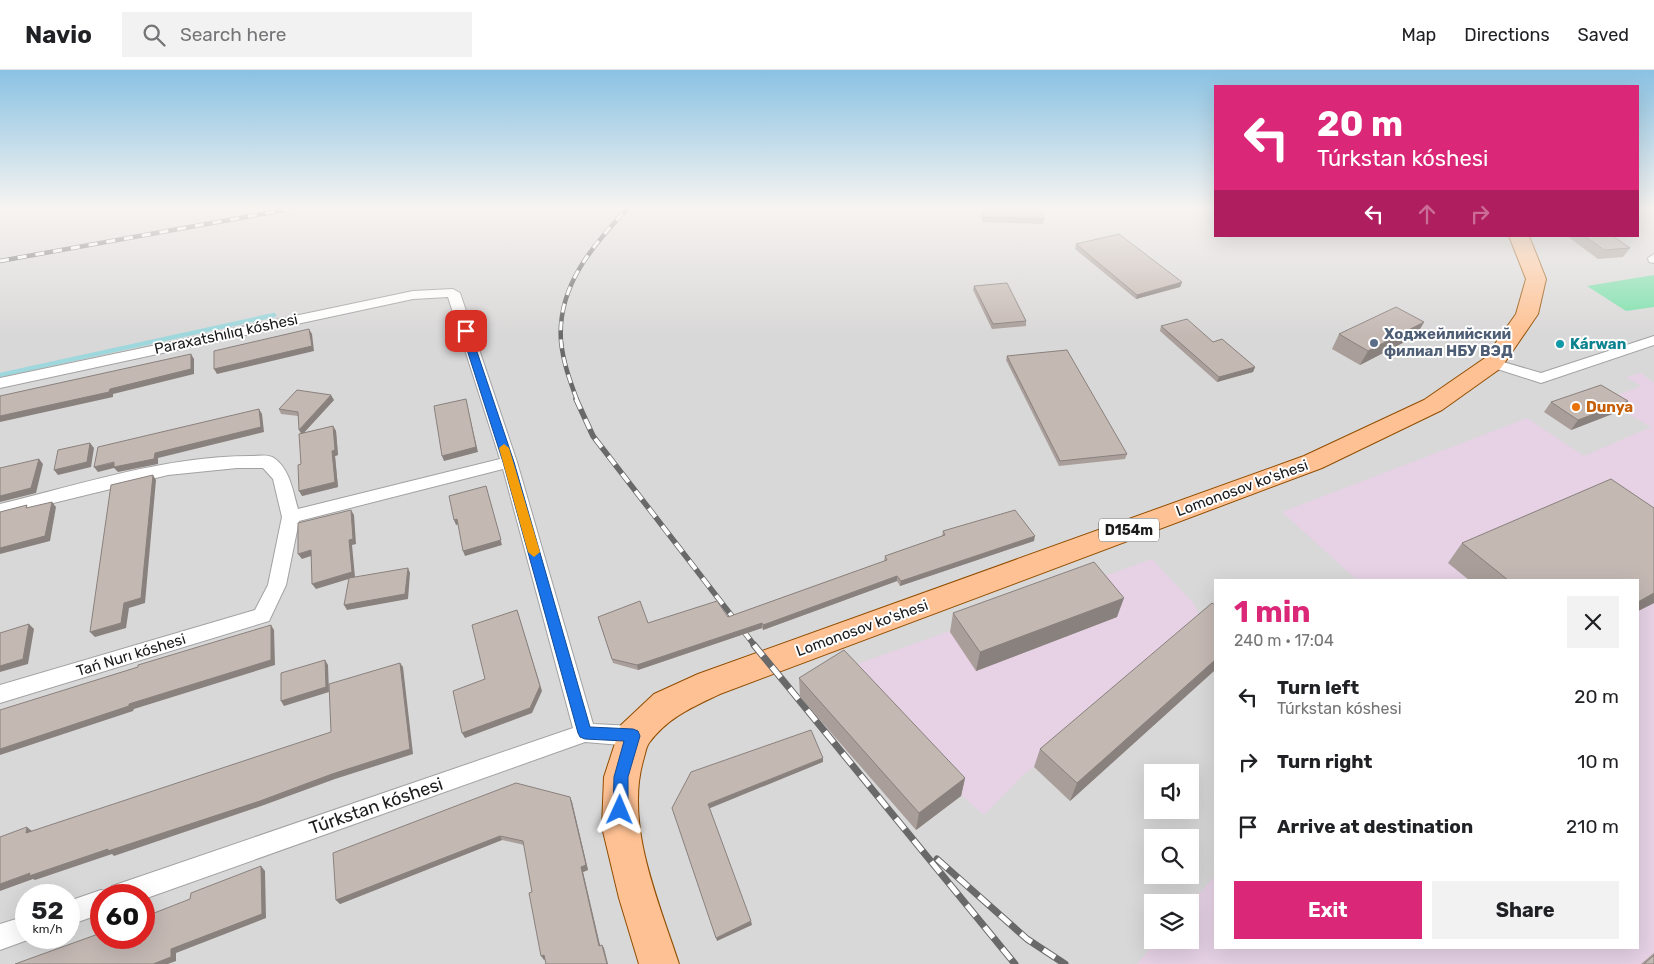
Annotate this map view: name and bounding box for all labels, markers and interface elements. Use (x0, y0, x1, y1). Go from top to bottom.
search box (122, 12, 472, 57)
text: Navio (25, 21, 92, 49)
icon: search (140, 21, 168, 49)
text: Search here (180, 23, 286, 46)
text: Map (1401, 24, 1436, 46)
text: Directions (1464, 24, 1550, 46)
text: Saved (1578, 24, 1629, 46)
text: 20 m (1317, 103, 1403, 145)
icon: left (1234, 105, 1299, 170)
text: Túrkstan kóshesi (1317, 145, 1488, 172)
icon: left (1360, 200, 1388, 228)
icon: ahead (1413, 200, 1441, 228)
icon: right (1466, 200, 1494, 228)
street label: Paraxatshılıq kóshesi (153, 310, 299, 358)
pin (445, 310, 487, 352)
icon: arrive (452, 317, 480, 345)
place label: Ходжейлийский филиал НБУ ВЭД (1384, 325, 1513, 360)
place label: Kárwan (1570, 335, 1626, 353)
marker: Ходжейлийский филиал НБУ ВЭД (1368, 337, 1380, 349)
marker: Kárwan (1554, 338, 1566, 350)
place label: Dunya (1586, 398, 1633, 416)
marker: Dunya (1570, 401, 1582, 413)
street label: Lomonosov ko'shesi (1174, 456, 1310, 520)
road number: D154m (1099, 518, 1159, 542)
text: 1 min (1234, 594, 1311, 630)
street label: Lomonosov ko'shesi (794, 596, 930, 660)
button: close (1567, 596, 1619, 648)
street label: Tań Nurı kóshesi (74, 630, 188, 680)
text: 240 m · 17:04 (1234, 631, 1334, 650)
text: Turn left (1277, 676, 1359, 699)
icon: left (1234, 683, 1262, 711)
text: 20 m (1574, 685, 1619, 708)
text: Túrkstan kóshesi (1277, 699, 1402, 718)
icon: right (1234, 748, 1262, 776)
text: Turn right (1277, 750, 1372, 773)
text: 10 m (1577, 750, 1619, 773)
map controls (1144, 764, 1199, 949)
button: sound (1144, 764, 1199, 819)
street label: Túrkstan kóshesi (306, 773, 446, 839)
position arrow (593, 783, 645, 835)
icon: arrive (1234, 813, 1262, 841)
text: Arrive at destination (1277, 815, 1473, 838)
text: 210 m (1566, 815, 1619, 838)
button: search (1144, 829, 1199, 884)
button: Exit (1234, 881, 1422, 939)
button: Share (1432, 881, 1619, 939)
speed limit sign: 60 (90, 884, 155, 949)
button: layers (1144, 894, 1199, 949)
text: 52 (31, 896, 64, 925)
text: km/h (33, 922, 62, 936)

